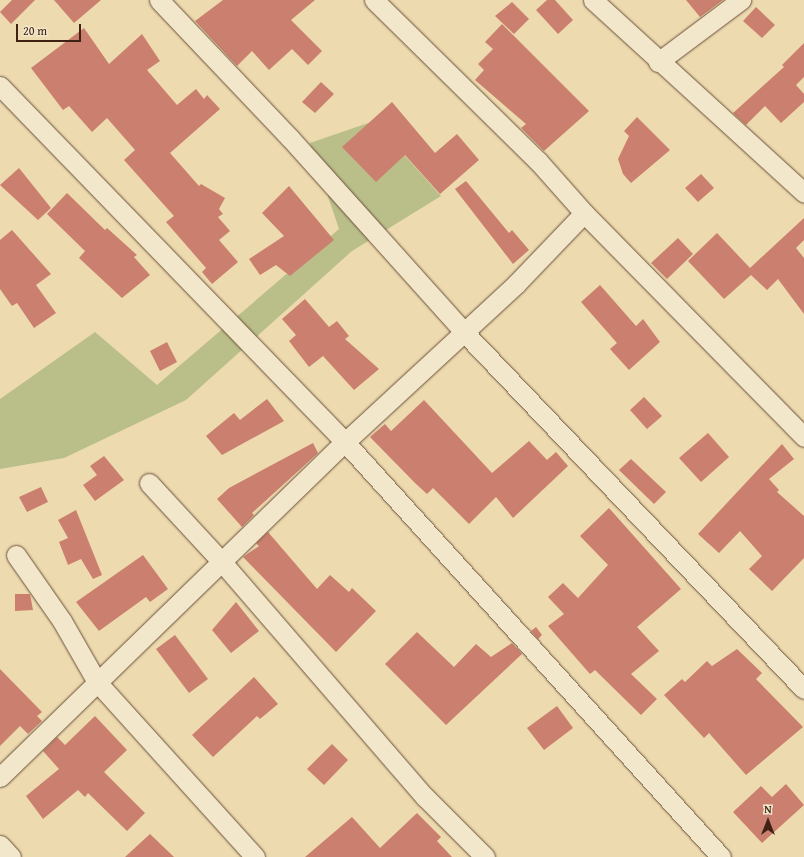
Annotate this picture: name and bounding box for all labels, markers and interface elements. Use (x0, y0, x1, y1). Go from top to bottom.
scale bar (18, 16, 83, 42)
text: 20 m (23, 22, 47, 39)
north arrow (748, 801, 788, 841)
text: N (764, 801, 772, 817)

